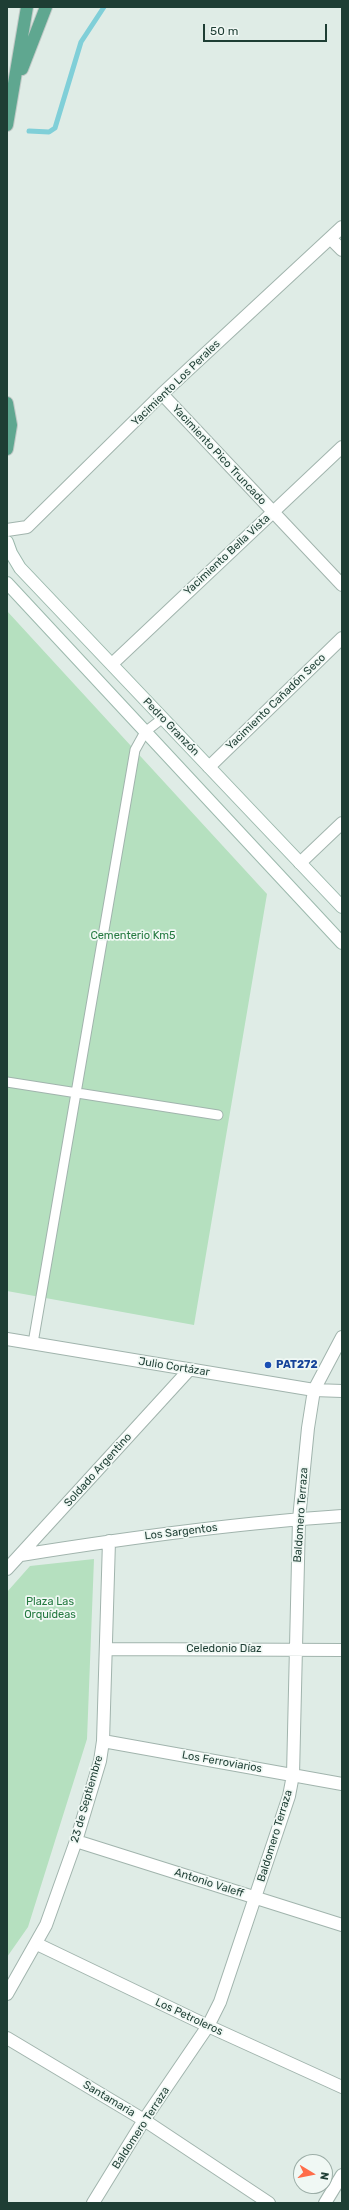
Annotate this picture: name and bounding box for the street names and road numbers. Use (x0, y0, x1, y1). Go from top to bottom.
street label: Yacimiento Los Perales (129, 337, 223, 429)
street label: Yacimiento Pico Truncado (169, 402, 269, 508)
street label: Yacimiento Bella Vista (181, 512, 273, 598)
street label: Yacimiento Cañadón Seco (224, 651, 328, 753)
street label: Pedro Granzón (140, 695, 202, 759)
street label: Julio Cortázar (137, 1355, 211, 1379)
street label: Soldado Argentino (61, 1430, 135, 1510)
street label: Baldomero Terraza (291, 1467, 311, 1563)
street label: Los Sargentos (144, 1521, 218, 1543)
street label: Celedonio Díaz (186, 1642, 262, 1656)
street label: Los Ferroviarios (181, 1748, 263, 1776)
street label: 23 de Septiembre (68, 1754, 106, 1844)
street label: Baldomero Terraza (255, 1788, 295, 1884)
street label: Antonio Valeff (173, 1866, 245, 1900)
street label: Los Petroleros (153, 1996, 225, 2038)
street label: Santamaria (80, 2078, 138, 2120)
street label: Baldomero Terraza (109, 2084, 173, 2172)

